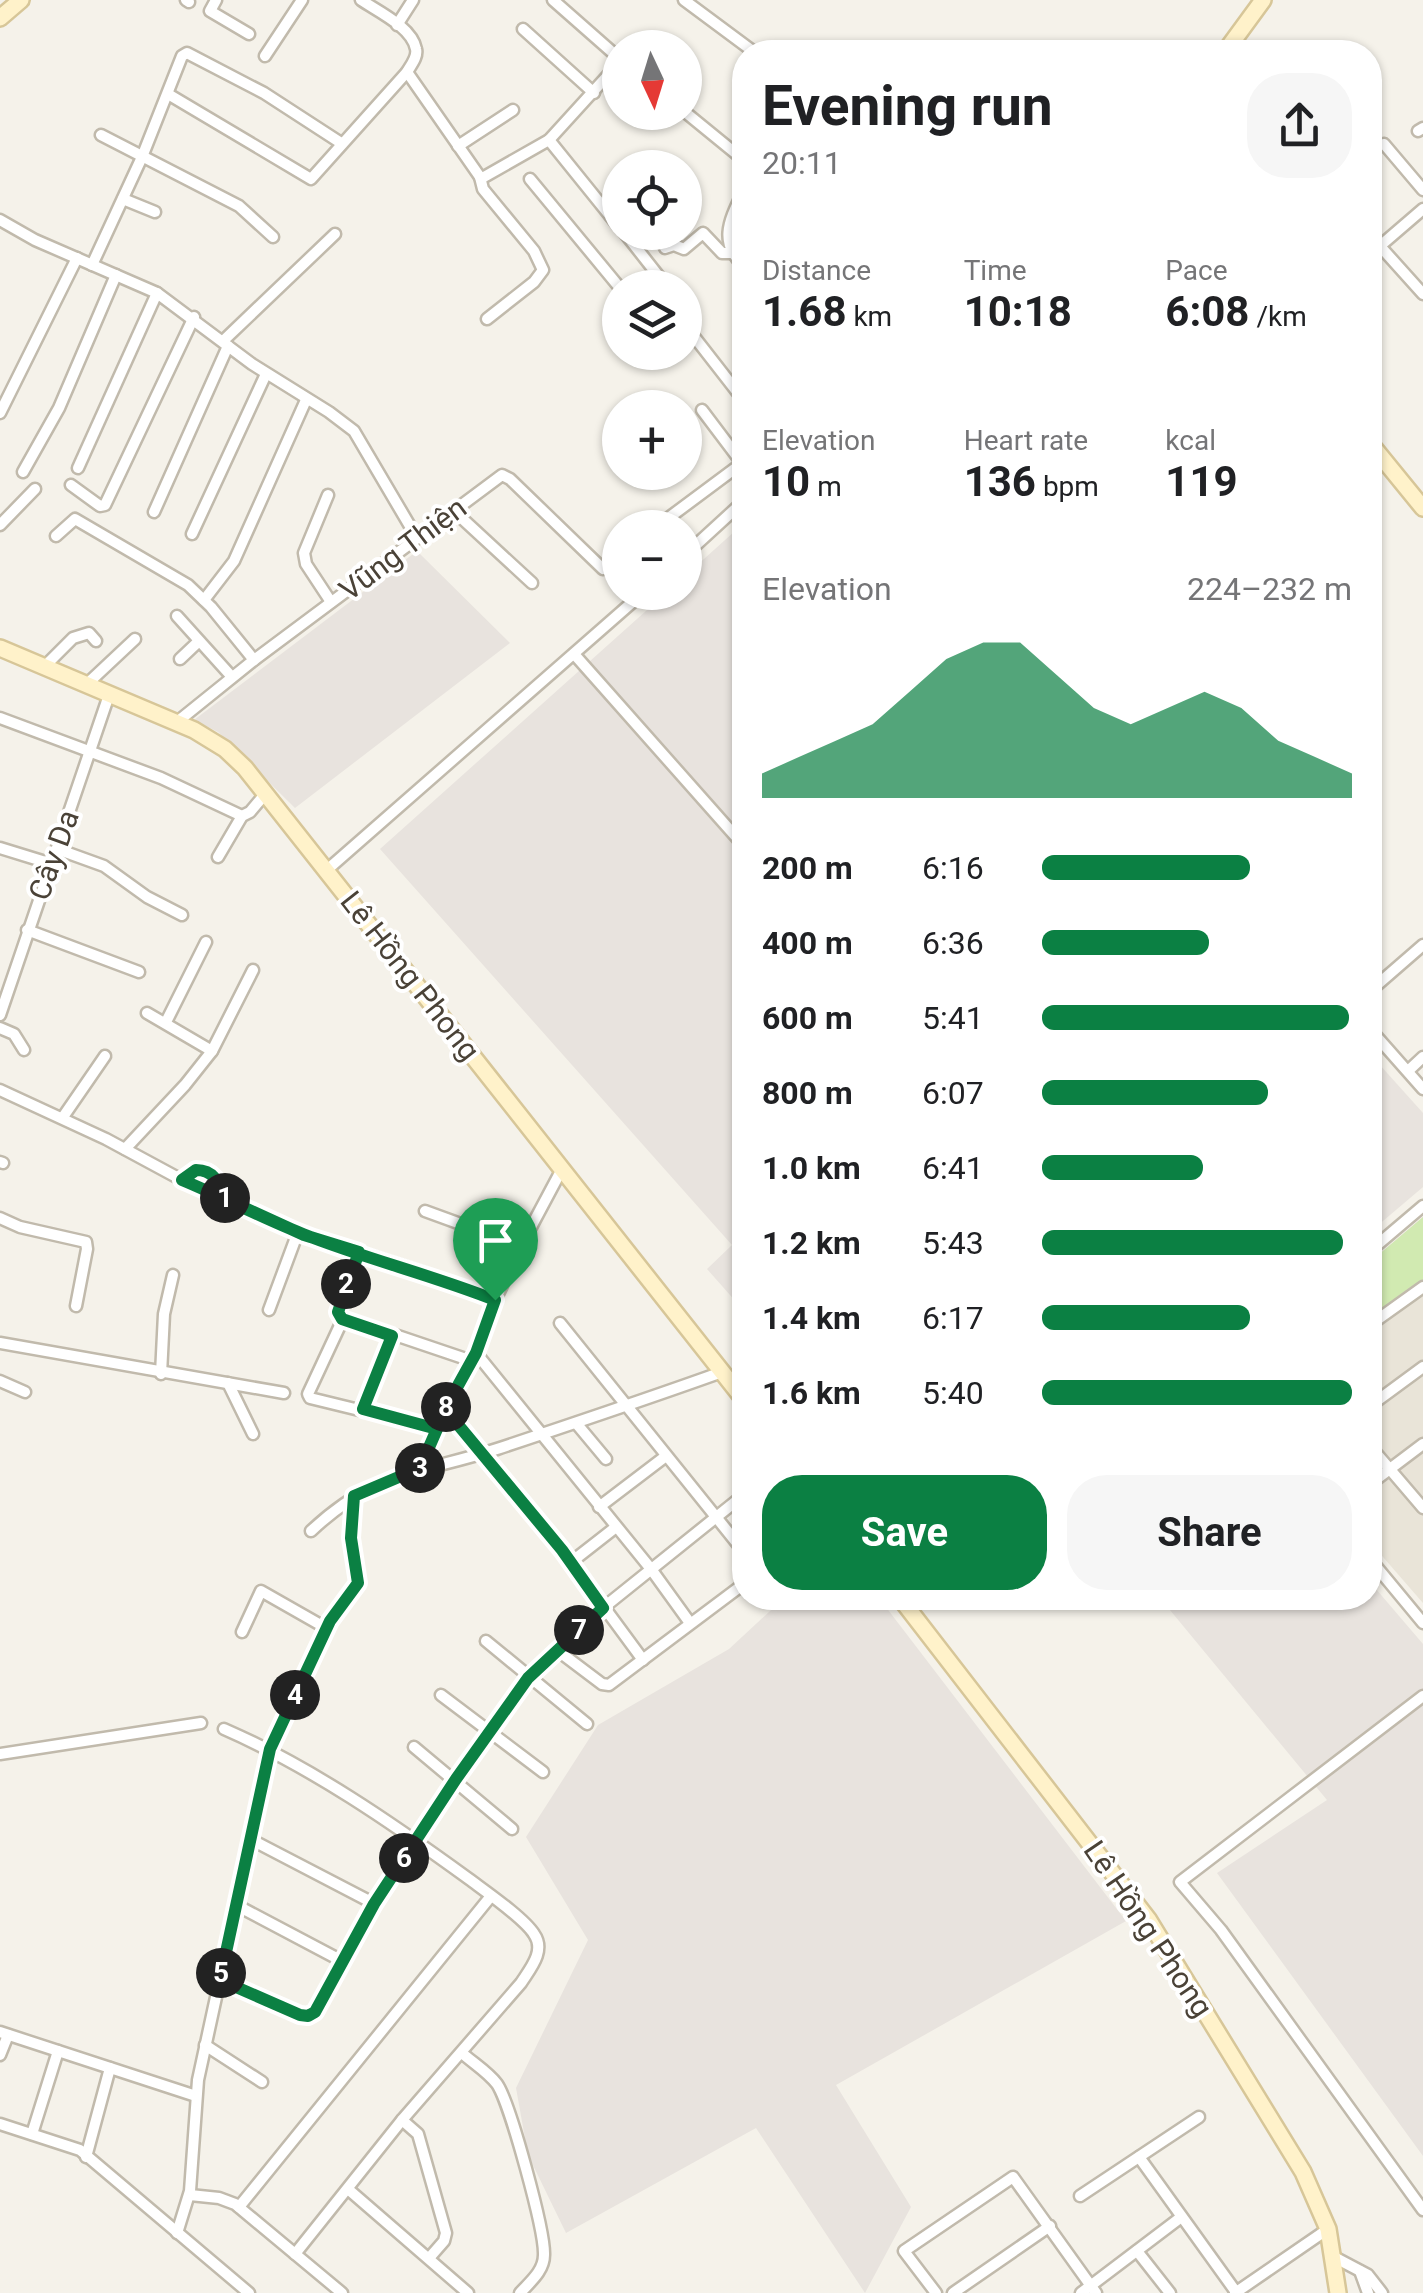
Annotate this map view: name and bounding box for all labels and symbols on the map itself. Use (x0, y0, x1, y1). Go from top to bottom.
north arrow (602, 30, 702, 130)
street label: Vũng Thiện (332, 490, 473, 608)
street label: Cây Da (21, 805, 86, 905)
street label: Lê Hồng Phong (334, 884, 487, 1067)
pin: 1 (200, 1173, 250, 1223)
pin (453, 1198, 538, 1301)
pin: 2 (321, 1259, 371, 1309)
pin: 8 (421, 1382, 471, 1432)
pin: 3 (395, 1443, 445, 1493)
pin: 7 (554, 1605, 604, 1655)
pin: 4 (270, 1670, 320, 1720)
pin: 6 (379, 1833, 429, 1883)
street label: Lê Hồng Phong (1077, 1834, 1220, 2023)
pin: 5 (196, 1948, 246, 1998)

